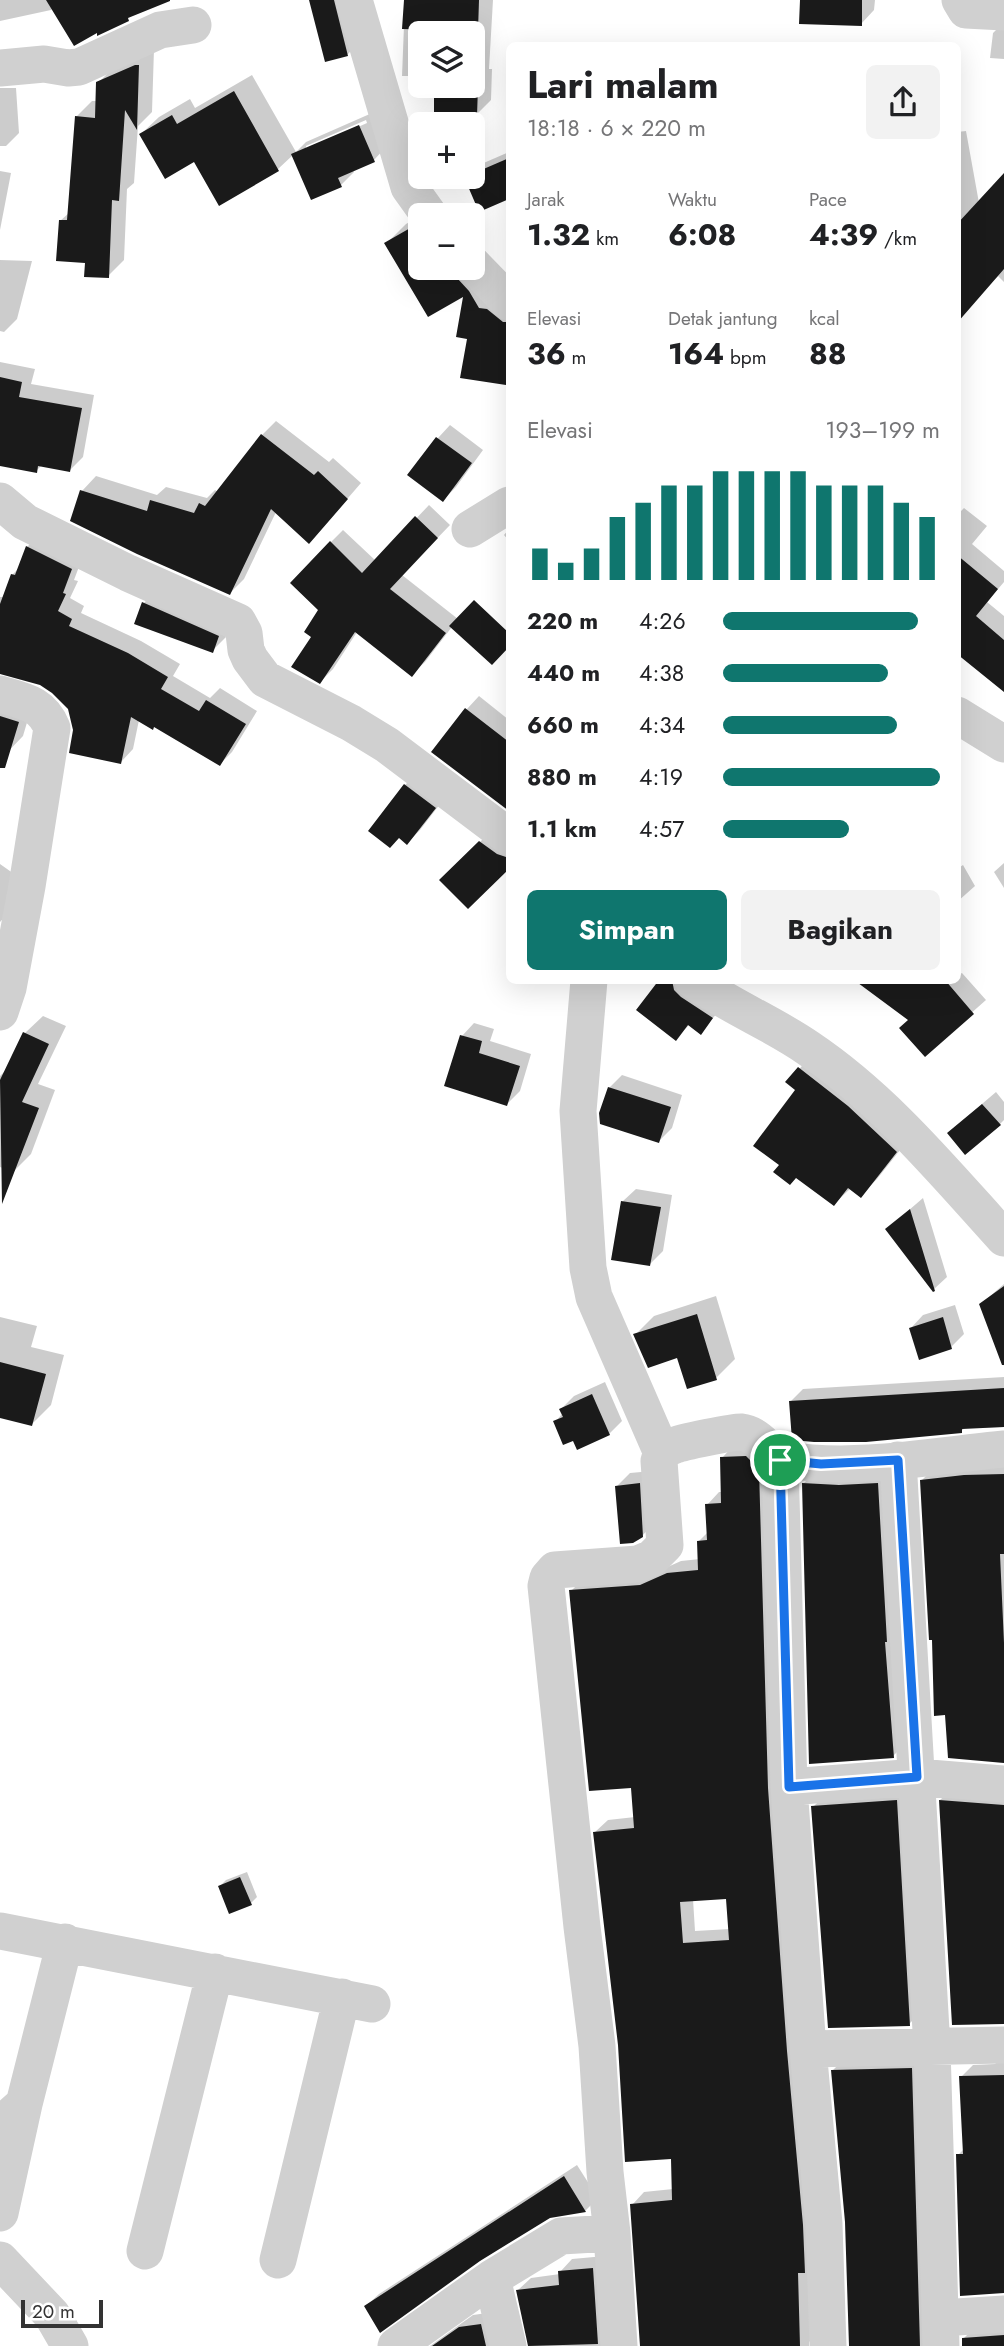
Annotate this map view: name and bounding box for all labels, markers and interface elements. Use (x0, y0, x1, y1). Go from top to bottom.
map controls (408, 21, 485, 280)
button: layers (408, 21, 485, 98)
text: Lari malam (527, 57, 719, 112)
button: share (866, 65, 940, 139)
text: 18:18 · 6 × 220 m (527, 111, 706, 145)
button: + (408, 112, 485, 189)
text: Jarak (527, 186, 565, 213)
text: Waktu (668, 186, 717, 213)
text: Pace (809, 186, 847, 213)
button: − (408, 203, 485, 280)
text: 1.32 (527, 213, 590, 256)
text: 6:08 (668, 213, 736, 256)
text: 4:39 (809, 213, 878, 256)
text: km (590, 225, 619, 252)
text: /km (878, 225, 917, 252)
text: Elevasi (527, 305, 581, 332)
text: Detak jantung (668, 305, 778, 332)
text: kcal (809, 305, 840, 332)
text: 36 (527, 332, 566, 375)
text: 164 (668, 332, 724, 375)
text: 88 (809, 332, 847, 375)
text: m (566, 344, 586, 371)
text: bpm (724, 344, 766, 371)
text: Elevasi (527, 413, 593, 447)
text: 193–199 m (825, 413, 940, 447)
text: 220 m (527, 604, 598, 638)
text: 4:26 (639, 604, 686, 638)
text: 440 m (527, 656, 600, 690)
text: 4:38 (639, 656, 684, 690)
text: 660 m (527, 708, 599, 742)
text: 4:34 (639, 708, 685, 742)
text: 880 m (527, 760, 597, 794)
text: 4:19 (639, 760, 683, 794)
text: 1.1 km (527, 812, 597, 846)
text: 4:57 (639, 812, 684, 846)
button: Simpan (527, 890, 727, 970)
button: Bagikan (741, 890, 940, 970)
pin (750, 1430, 810, 1490)
icon: arrive (761, 1441, 799, 1479)
scale bar (21, 2297, 103, 2329)
text: 20 m (32, 2298, 75, 2325)

